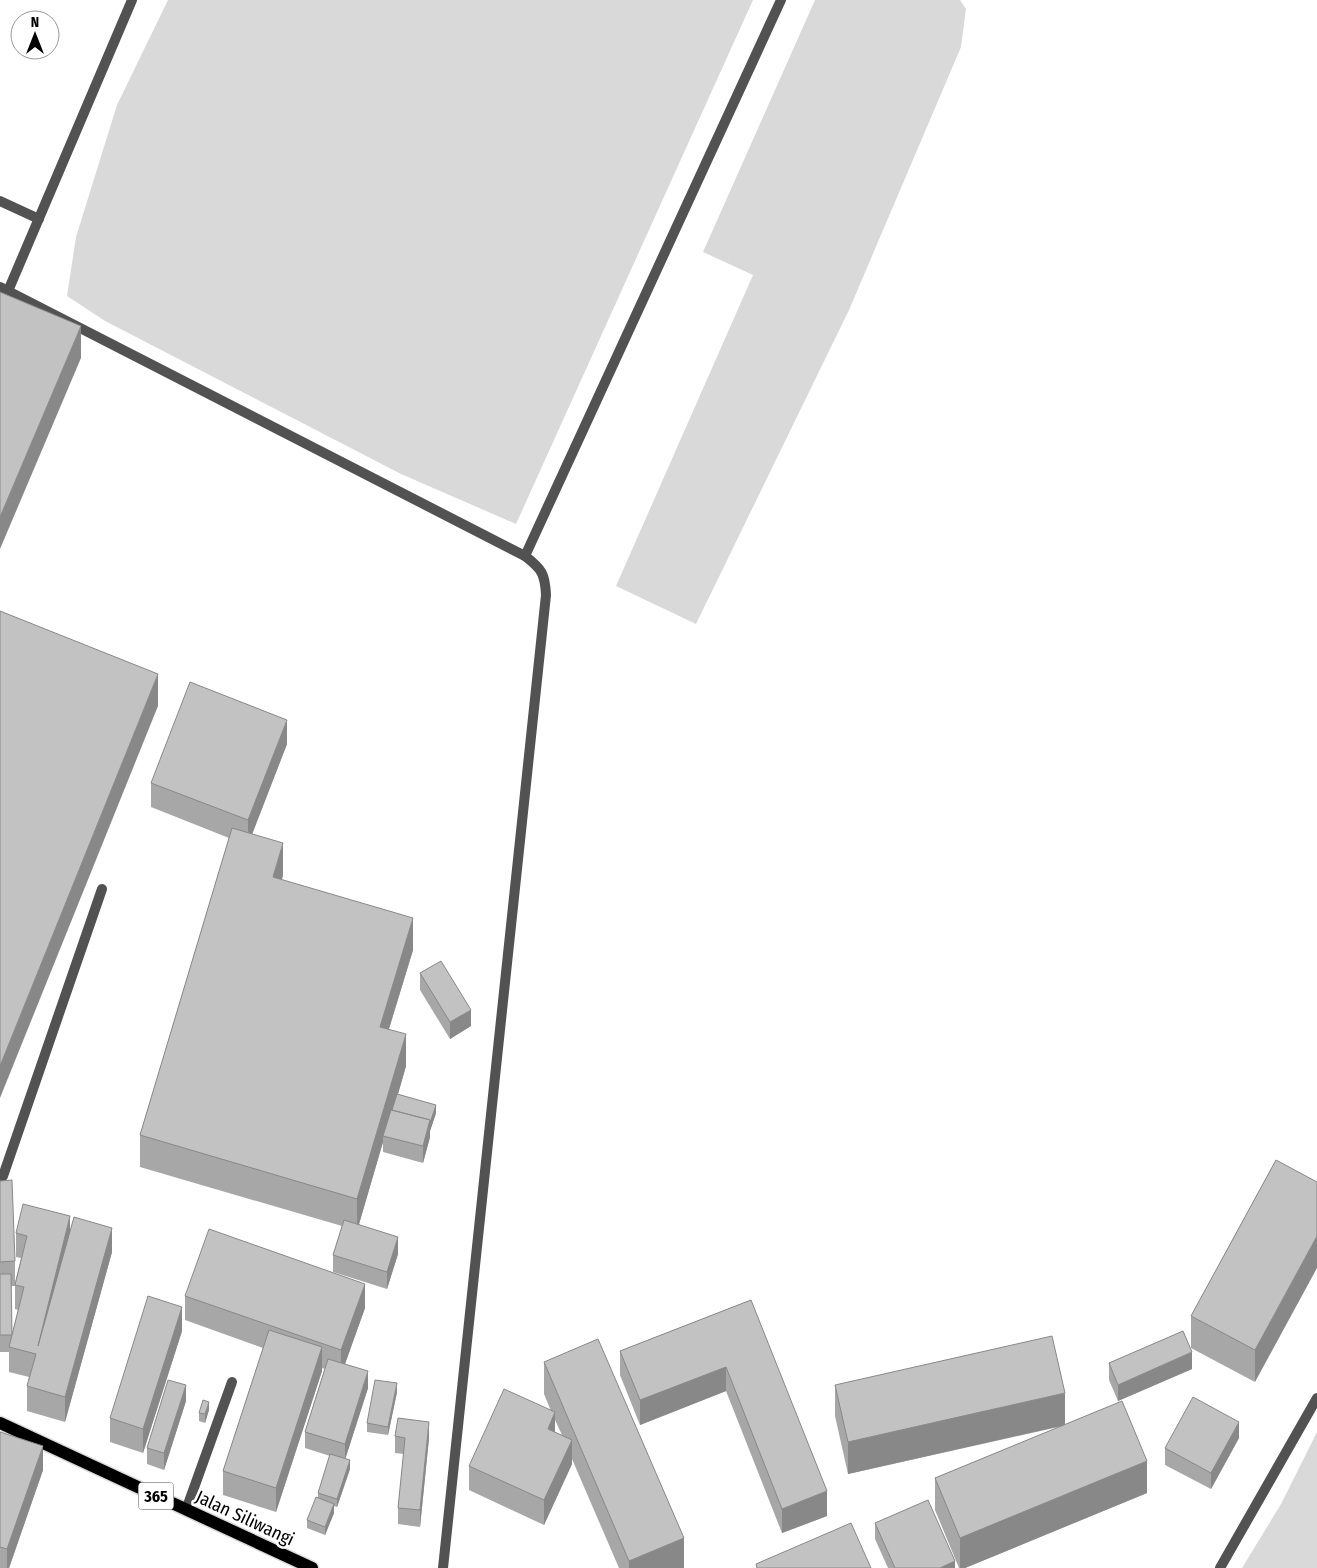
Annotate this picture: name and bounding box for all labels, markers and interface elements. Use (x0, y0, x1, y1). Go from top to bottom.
north arrow (10, 10, 60, 60)
text: N (31, 14, 39, 31)
road number: 365 (138, 1482, 174, 1510)
street label: Jalan Siliwangi (192, 1486, 298, 1550)

